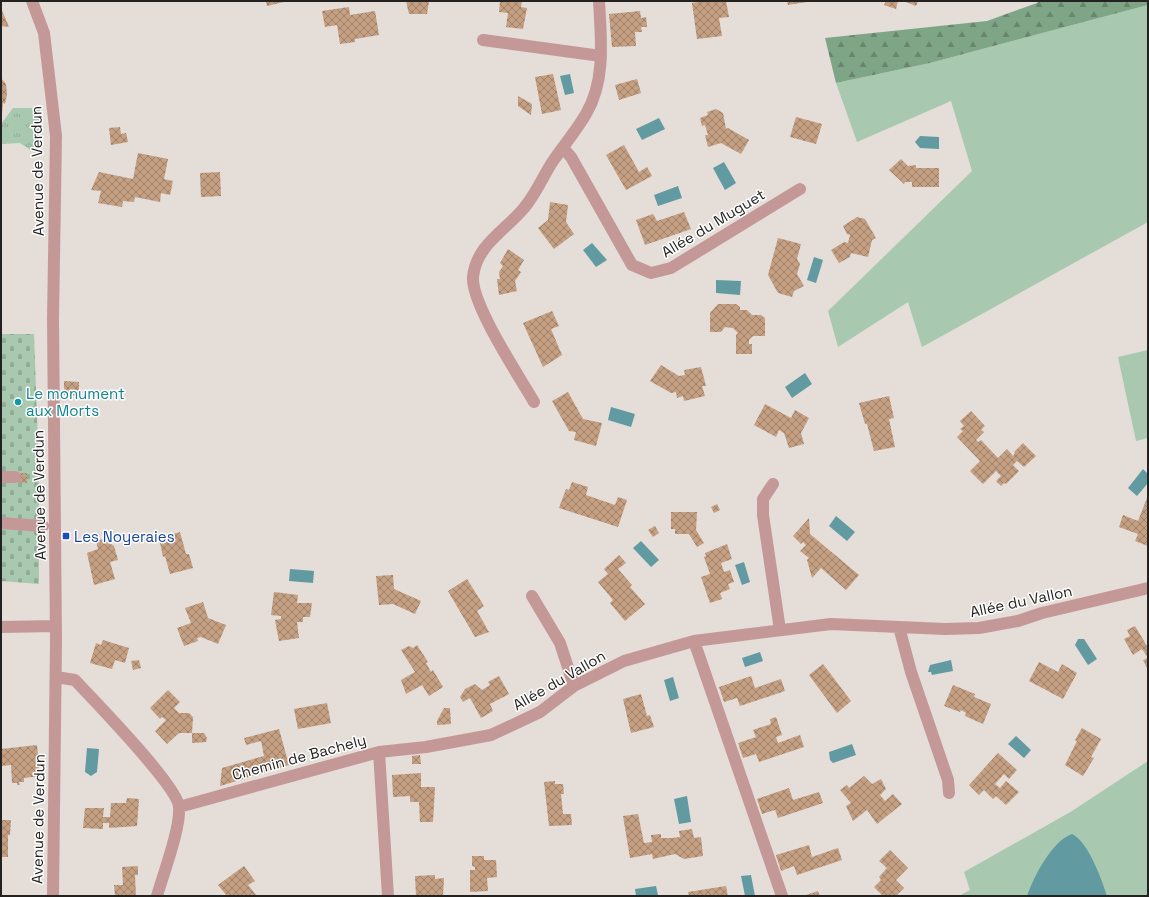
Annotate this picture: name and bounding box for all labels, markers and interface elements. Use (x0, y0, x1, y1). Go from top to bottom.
street label: Avenue de Verdun (26, 106, 48, 236)
street label: Allée du Muguet (658, 185, 768, 261)
place label: Le monument aux Morts (26, 384, 125, 420)
marker: Le monument aux Morts (13, 397, 23, 407)
street label: Avenue de Verdun (28, 430, 50, 560)
place label: Les Noyeraies (74, 527, 175, 546)
marker: Les Noyeraies (61, 531, 71, 541)
street label: Allée du Vallon (968, 581, 1074, 621)
street label: Allée du Vallon (509, 646, 609, 714)
street label: Chemin de Bachely (230, 730, 368, 784)
street label: Avenue de Verdun (27, 754, 49, 884)

